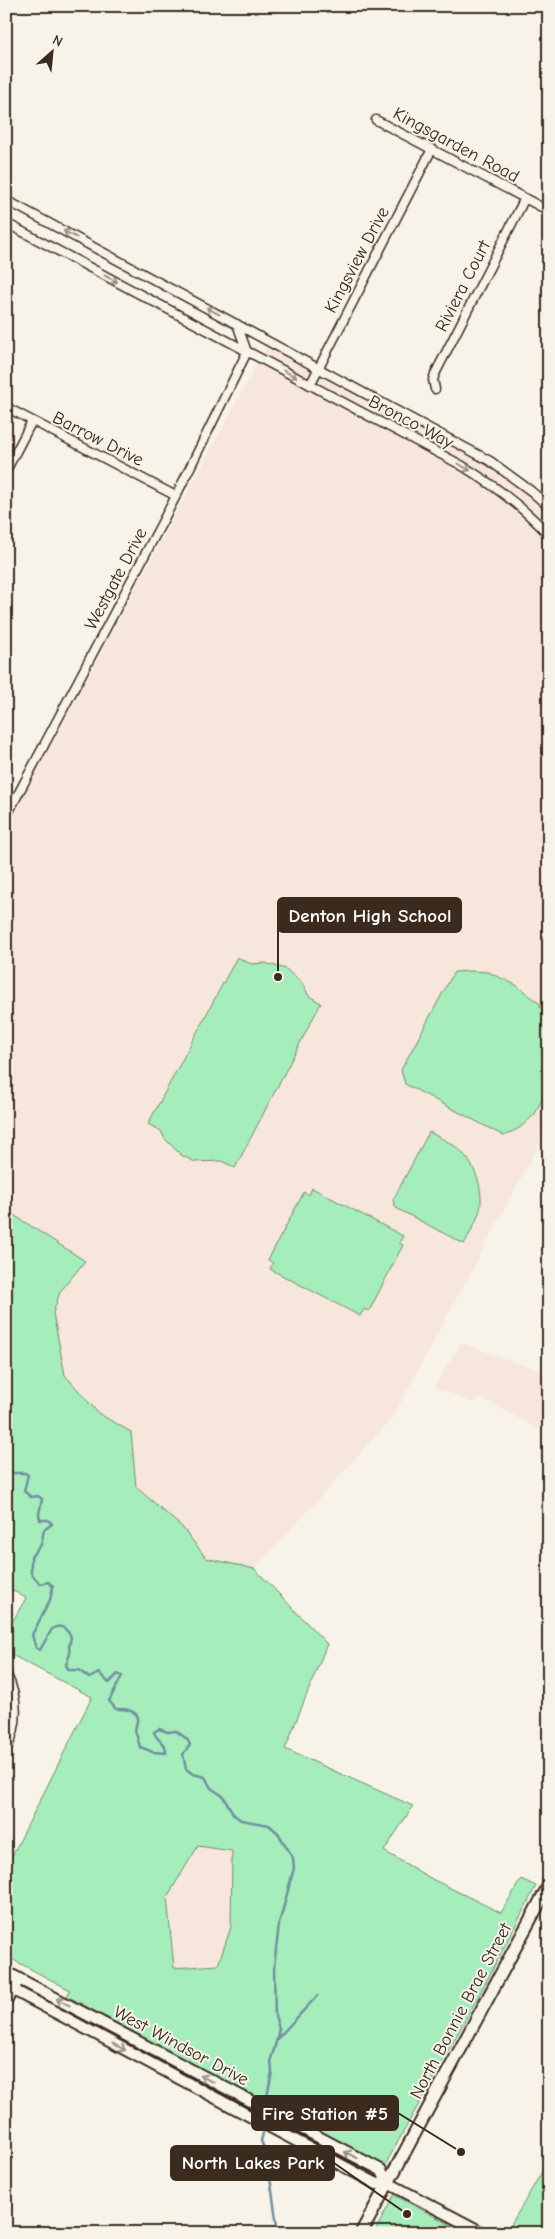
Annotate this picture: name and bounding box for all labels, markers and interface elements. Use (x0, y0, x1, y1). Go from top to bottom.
north arrow (28, 28, 78, 78)
text: N (50, 31, 66, 51)
street label: Kingsgarden Road (389, 103, 523, 187)
street label: Kingsview Drive (320, 203, 394, 317)
one-way arrow (63, 228, 77, 238)
street label: Riviera Court (431, 236, 495, 335)
one-way arrow (103, 275, 118, 284)
one-way arrow (206, 305, 220, 315)
one-way arrow (282, 369, 297, 379)
street label: Bronco Way (365, 391, 458, 454)
street label: Barrow Drive (49, 407, 147, 471)
one-way arrow (456, 463, 470, 473)
street label: Westgate Drive (80, 524, 152, 634)
callout: Denton High School (278, 898, 461, 932)
text: Denton High School (288, 905, 452, 927)
street label: North Bonnie Brae Street (406, 1919, 517, 2103)
one-way arrow (56, 1997, 71, 2007)
street label: West Windsor Drive (110, 2001, 252, 2091)
one-way arrow (111, 2042, 126, 2052)
one-way arrow (200, 2074, 215, 2083)
callout: Fire Station #5 (252, 2096, 398, 2130)
text: Fire Station #5 (262, 2103, 388, 2125)
callout: North Lakes Park (171, 2146, 334, 2180)
one-way arrow (343, 2150, 358, 2160)
text: North Lakes Park (182, 2152, 325, 2174)

